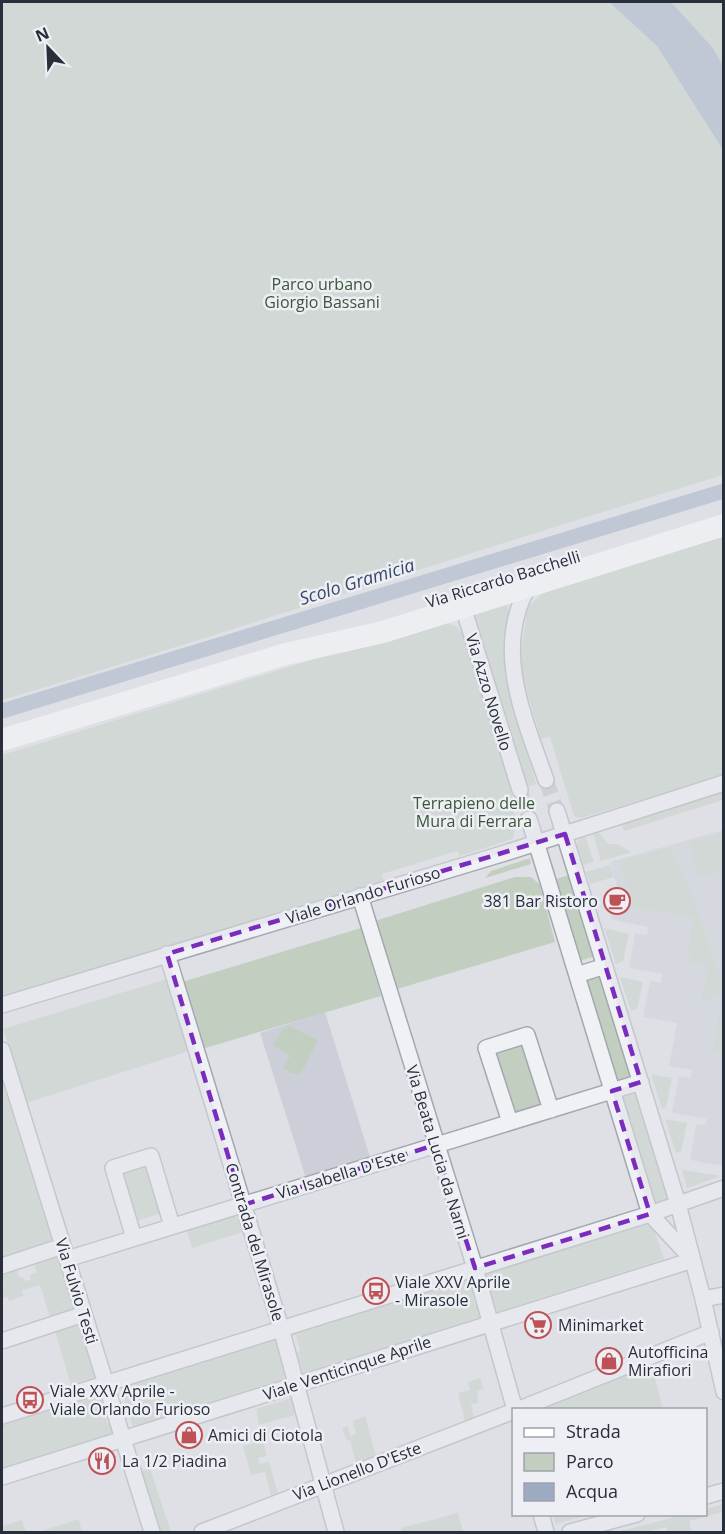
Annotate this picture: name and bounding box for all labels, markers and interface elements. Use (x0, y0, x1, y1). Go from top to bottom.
north arrow (18, 18, 78, 78)
text: N (32, 22, 52, 47)
park label: Parco urbano Giorgio Bassani (264, 273, 380, 313)
street label: Via Riccardo Bacchelli (423, 545, 583, 613)
water label: Scolo Gramicia (296, 552, 417, 610)
street label: Via Azzo Novello (461, 631, 517, 753)
park label: Terrapieno delle Mura di Ferrara (413, 792, 535, 832)
street label: Viale Orlando Furioso (283, 861, 443, 929)
cafe icon: 381 Bar Ristoro (602, 886, 632, 916)
place label: 381 Bar Ristoro (483, 890, 598, 912)
street label: Via Beata Lucia da Narni (401, 1062, 475, 1242)
street label: Via Isabella D'Este (274, 1144, 408, 1204)
street label: Contrada del Mirasole (220, 1160, 290, 1324)
street label: Via Fulvio Testi (50, 1235, 104, 1347)
place label: Viale XXV Aprile - Mirasole (395, 1271, 510, 1311)
bus stop icon: Viale XXV Aprile - Mirasole (361, 1276, 391, 1306)
supermarket icon: Minimarket (523, 1310, 553, 1340)
place label: Minimarket (558, 1314, 644, 1336)
street label: Viale Venticinque Aprile (260, 1330, 434, 1406)
place label: Autofficina Mirafiori (628, 1341, 708, 1381)
shop icon: Autofficina Mirafiori (594, 1346, 624, 1376)
place label: Viale XXV Aprile - Viale Orlando Furioso (50, 1380, 210, 1420)
bus stop icon: Viale XXV Aprile - Viale Orlando Furioso (15, 1385, 45, 1415)
legend (512, 1408, 707, 1516)
text: Strada (566, 1419, 621, 1443)
shop icon: Amici di Ciotola (174, 1420, 204, 1450)
place label: Amici di Ciotola (208, 1424, 323, 1446)
street label: Via Lionello D'Este (290, 1436, 424, 1506)
restaurant icon: La 1/2 Piadina (87, 1446, 117, 1476)
text: Parco (566, 1449, 614, 1473)
place label: La 1/2 Piadina (122, 1450, 227, 1472)
text: Acqua (566, 1479, 618, 1503)

